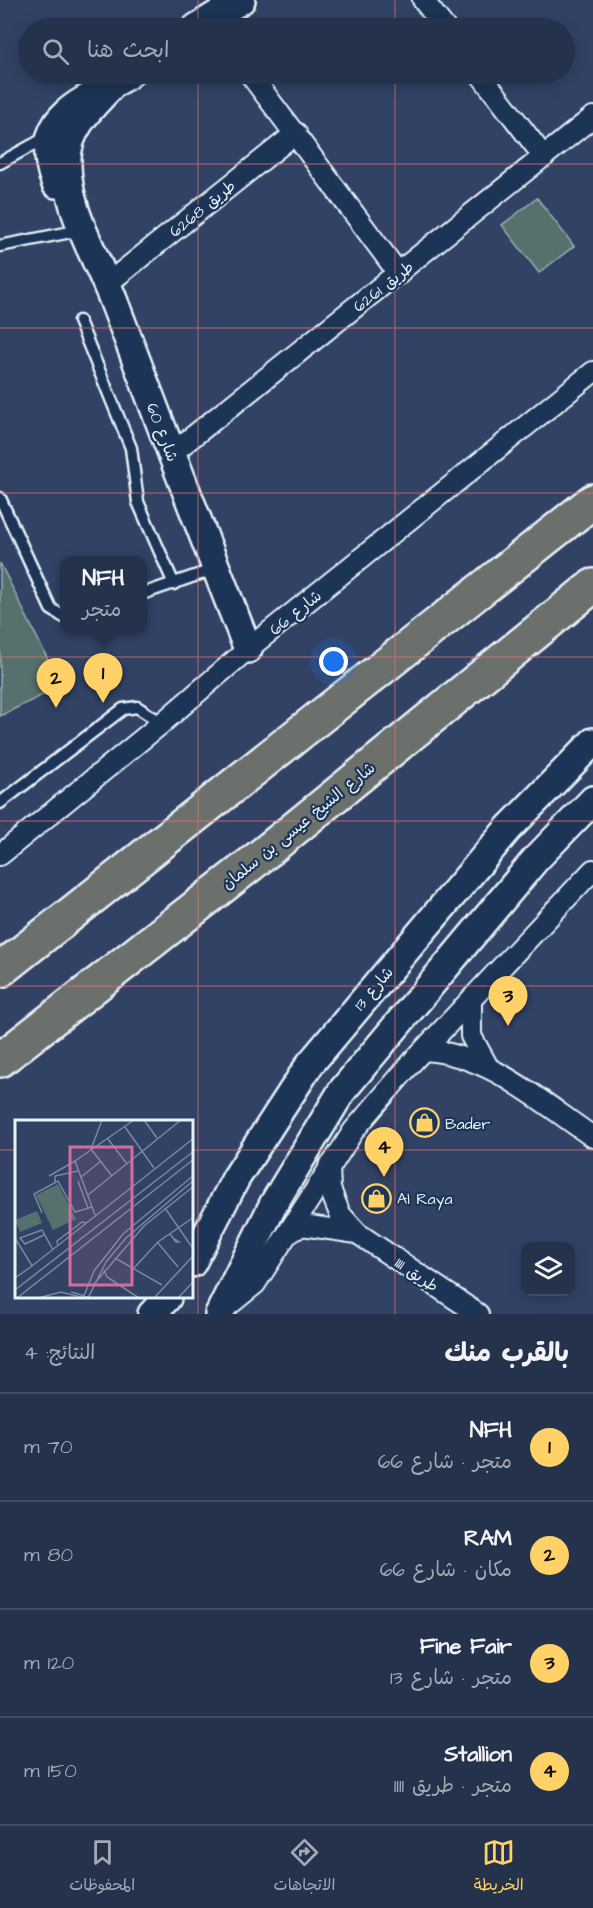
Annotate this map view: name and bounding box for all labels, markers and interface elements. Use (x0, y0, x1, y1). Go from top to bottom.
search box (18, 18, 575, 84)
icon: search (39, 35, 72, 68)
text: ابحث هنا (87, 35, 169, 66)
street label: طريق 6268 (165, 175, 240, 242)
street label: طريق 6261 (349, 256, 418, 317)
street label: شارع 60 (141, 400, 183, 465)
popup (60, 556, 147, 634)
text: NFH (82, 563, 125, 594)
street label: شارع 66 (265, 585, 326, 641)
text: متجر (82, 596, 121, 624)
your location (319, 647, 348, 676)
pin: 1 (84, 654, 122, 703)
pin: 2 (36, 658, 76, 708)
street label: شارع الشيخ عيسى بن سلمان (217, 757, 380, 895)
street label: شارع 13 (349, 962, 399, 1015)
pin: 3 (488, 976, 528, 1026)
shop icon: Bader (408, 1107, 440, 1139)
place label: Bader (445, 1113, 490, 1135)
inset map (15, 1120, 194, 1299)
pin: 4 (364, 1128, 404, 1177)
shop icon: Al Raya (360, 1182, 392, 1214)
place label: Al Raya (397, 1188, 453, 1211)
map controls (521, 1242, 575, 1296)
button: layers (521, 1242, 575, 1296)
street label: طريق 1111 (390, 1252, 443, 1297)
text: بالقرب منك (445, 1335, 569, 1371)
text: النتائج: 4 (24, 1339, 95, 1367)
text: NFH (470, 1415, 512, 1446)
text: 70 m (24, 1433, 73, 1461)
text: 1 (548, 1433, 551, 1461)
text: متجر · شارع 66 (378, 1448, 512, 1476)
text: RAM (464, 1523, 512, 1554)
text: 80 m (24, 1541, 73, 1569)
text: 2 (544, 1541, 555, 1569)
text: مكان · شارع 66 (380, 1556, 512, 1584)
text: Fine Fair (420, 1631, 512, 1662)
text: 120 m (24, 1649, 74, 1677)
text: 3 (544, 1649, 555, 1677)
text: متجر · شارع 13 (390, 1664, 512, 1692)
text: Stallion (444, 1739, 512, 1770)
text: 150 m (24, 1757, 77, 1785)
text: 4 (543, 1757, 556, 1785)
text: متجر · طريق 1111 (394, 1772, 512, 1800)
tab: المحفوظات (69, 1836, 135, 1899)
tab: الاتجاهات (274, 1836, 335, 1899)
tab: الخريطة (474, 1836, 524, 1899)

